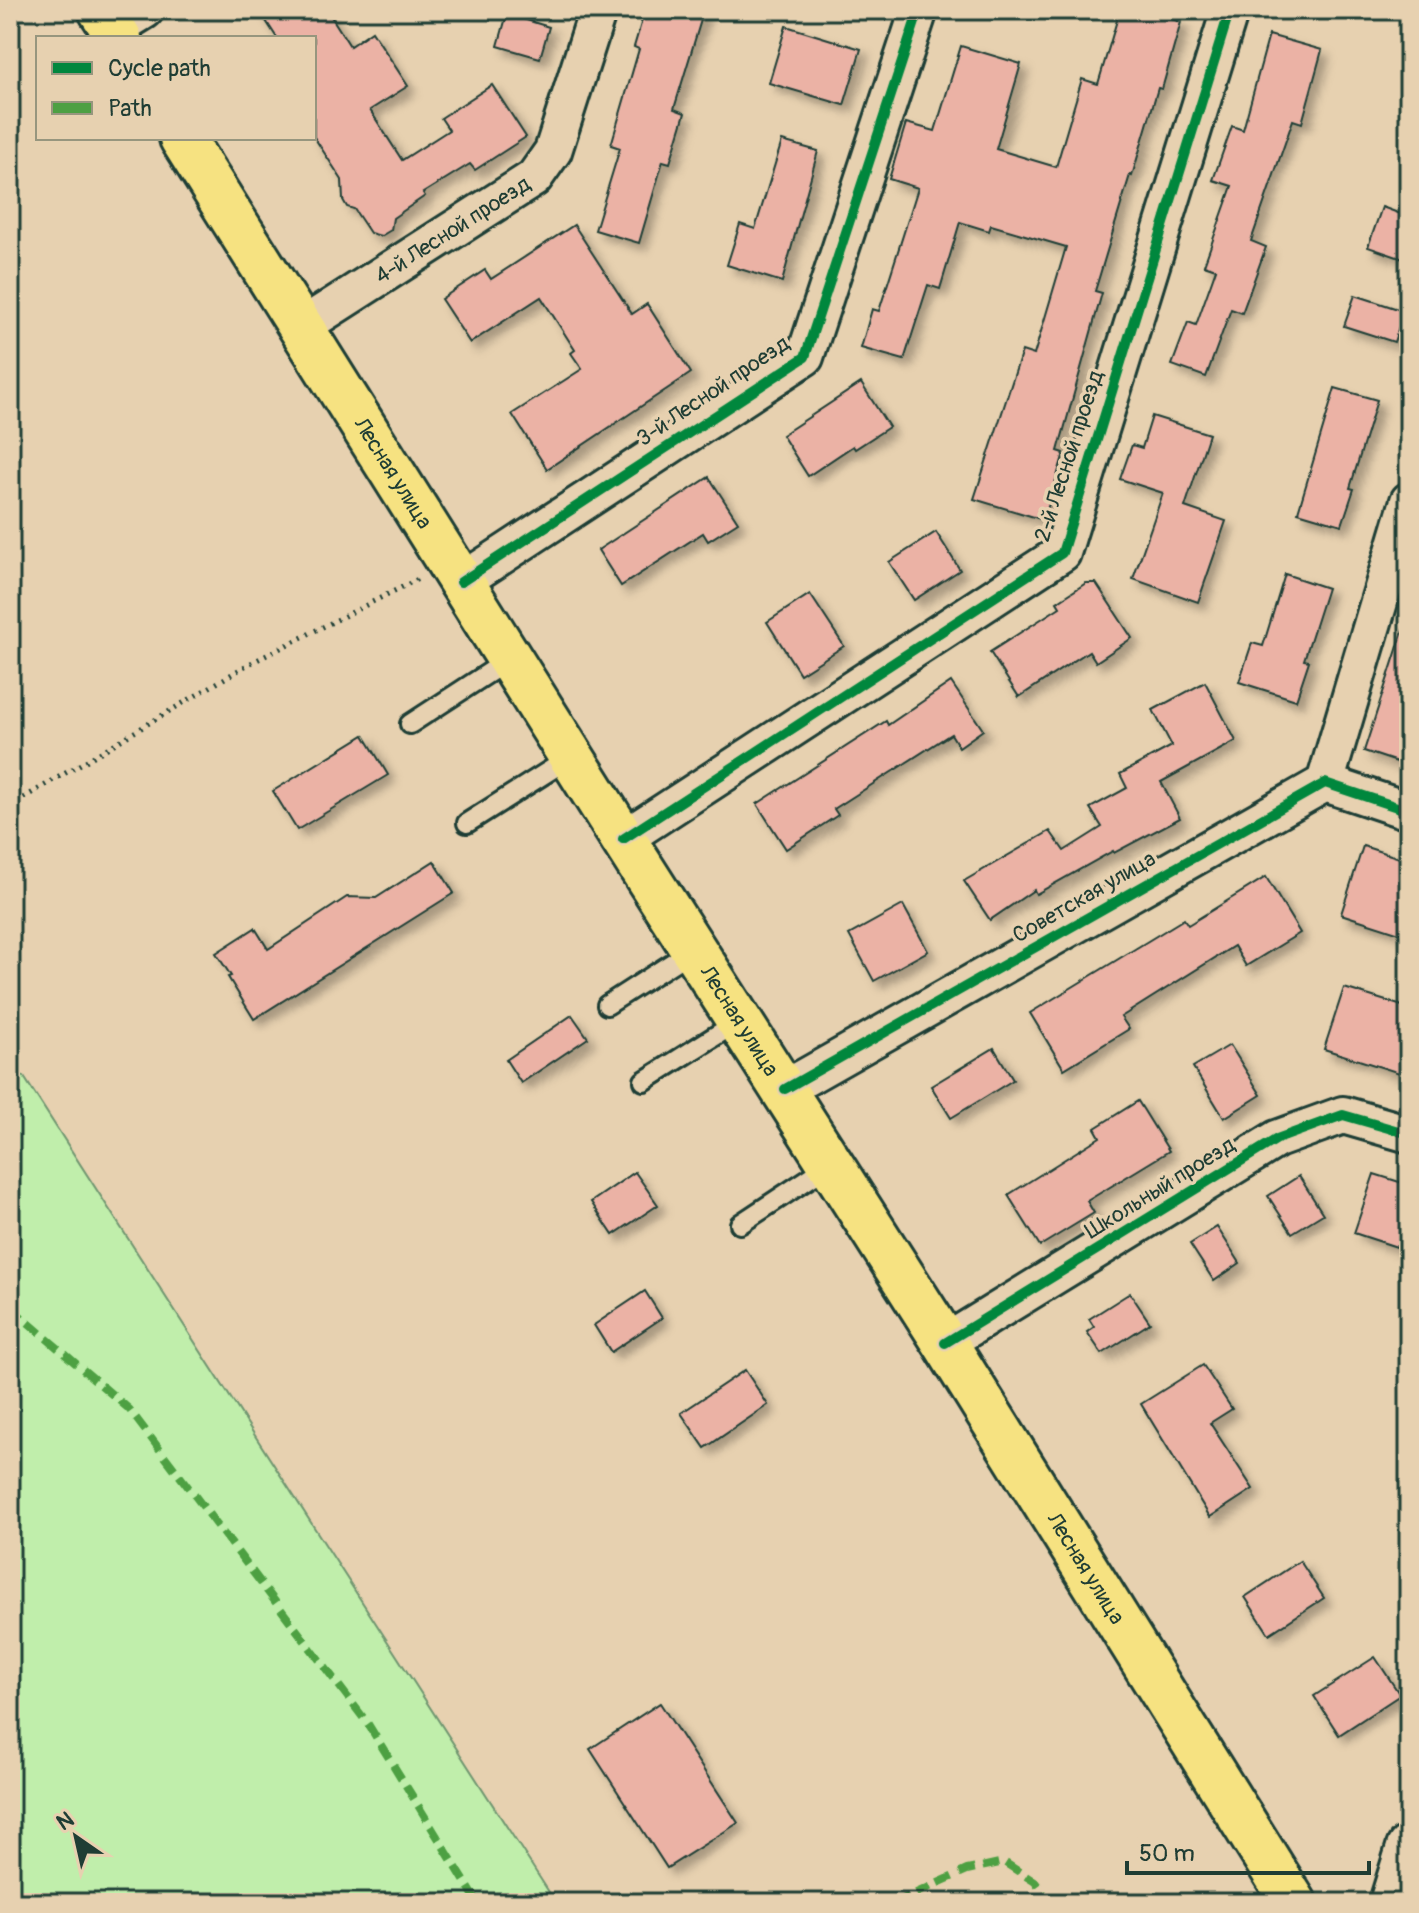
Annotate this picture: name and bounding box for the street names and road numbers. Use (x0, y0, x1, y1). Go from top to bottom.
street label: 4-й Лесной проезд (370, 170, 536, 290)
street label: 3-й Лесной проезд (631, 330, 795, 452)
street label: 2-й Лесной проезд (1028, 367, 1110, 545)
street label: Лесная улица (347, 411, 438, 534)
street label: Советская улица (1007, 845, 1161, 949)
street label: Лесная улица (693, 959, 785, 1082)
street label: Школьный проезд (1080, 1131, 1240, 1245)
street label: Лесная улица (1040, 1507, 1131, 1630)

